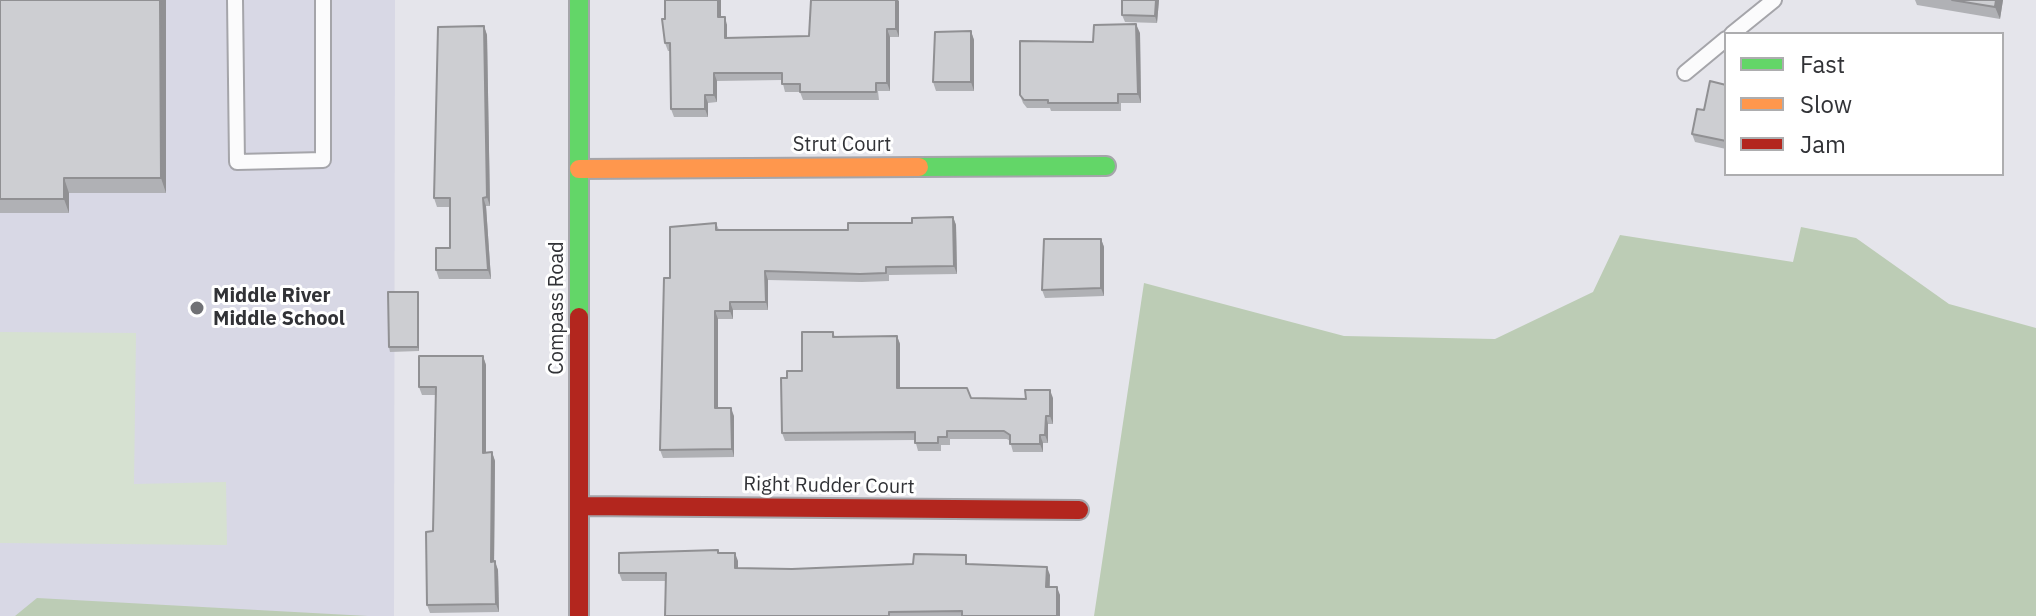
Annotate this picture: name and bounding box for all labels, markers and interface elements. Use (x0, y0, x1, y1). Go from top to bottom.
legend (1724, 32, 2004, 176)
text: Fast (1800, 48, 1845, 80)
text: Slow (1800, 88, 1852, 120)
text: Jam (1800, 128, 1846, 160)
street label: Strut Court (793, 133, 891, 157)
street label: Compass Road (545, 241, 569, 375)
place label: Middle River Middle School (213, 284, 345, 331)
marker: Middle River Middle School (188, 299, 206, 317)
street label: Right Rudder Court (743, 473, 915, 499)

